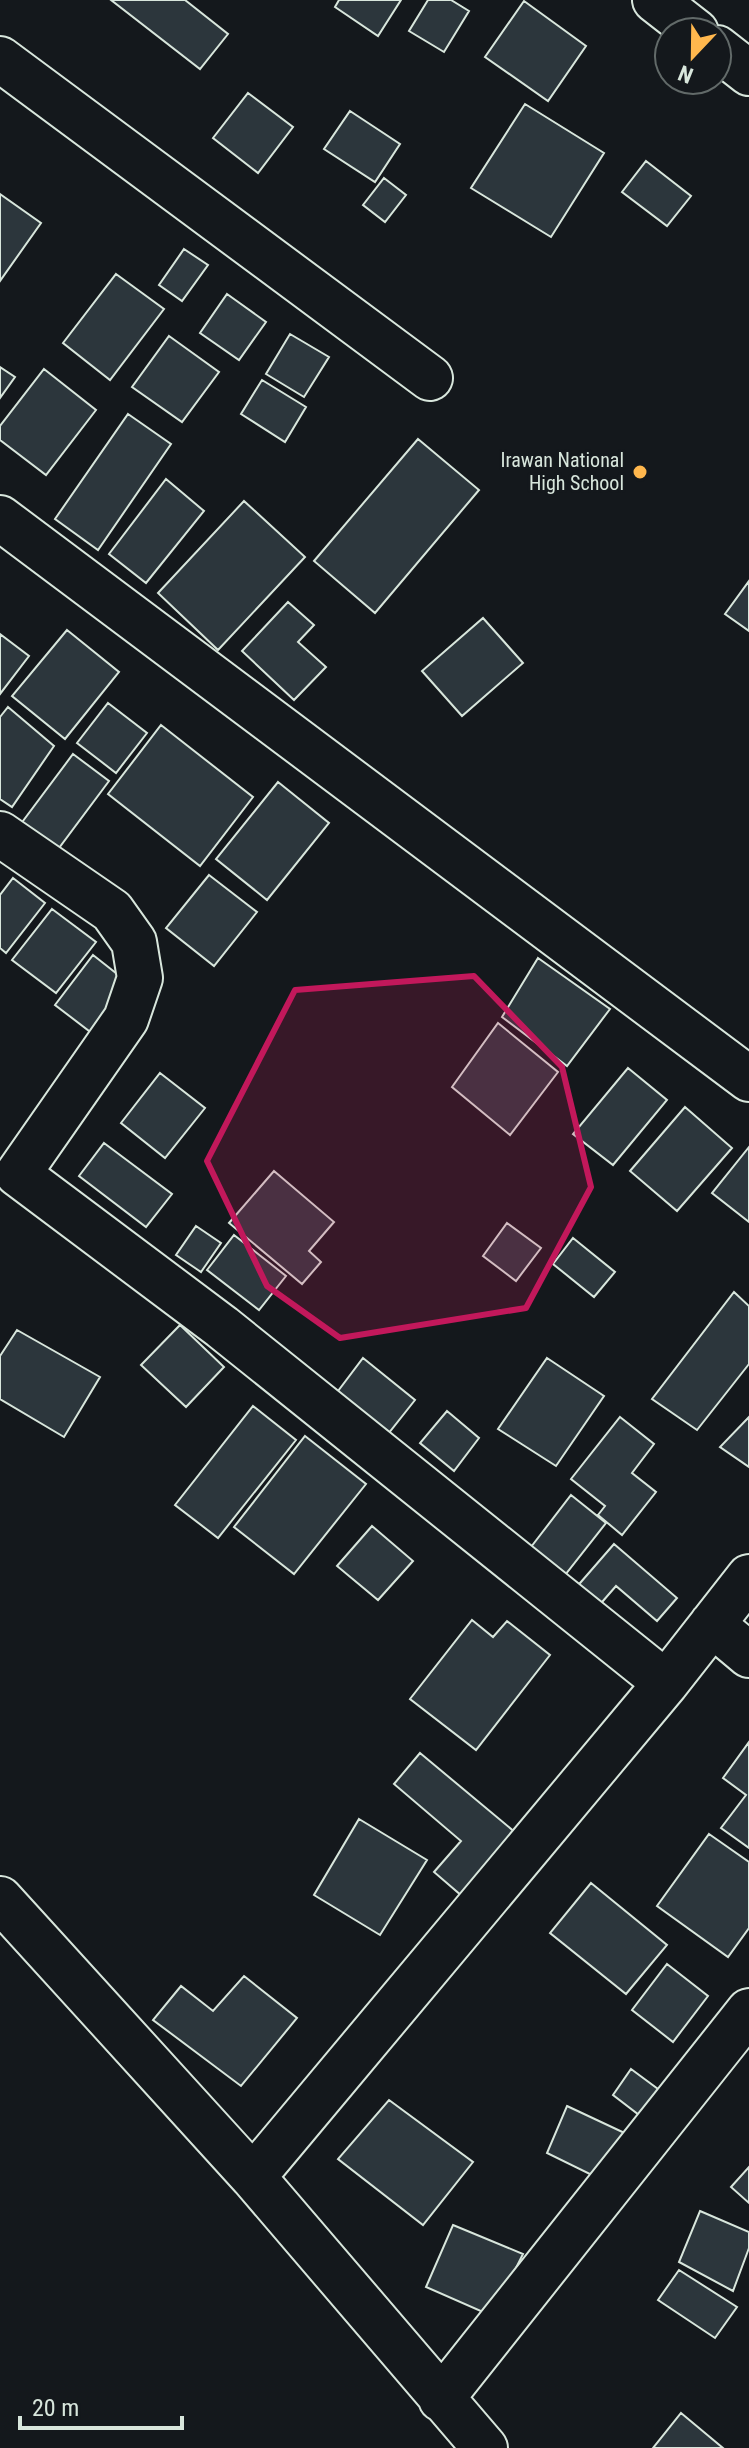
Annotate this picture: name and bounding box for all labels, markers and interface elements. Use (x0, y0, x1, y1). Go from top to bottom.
north arrow (653, 16, 733, 96)
text: N (675, 60, 697, 88)
place label: Irawan National High School (500, 448, 624, 495)
marker: Irawan National High School (631, 463, 649, 481)
scale bar (20, 2380, 182, 2430)
text: 20 m (32, 2394, 79, 2422)

